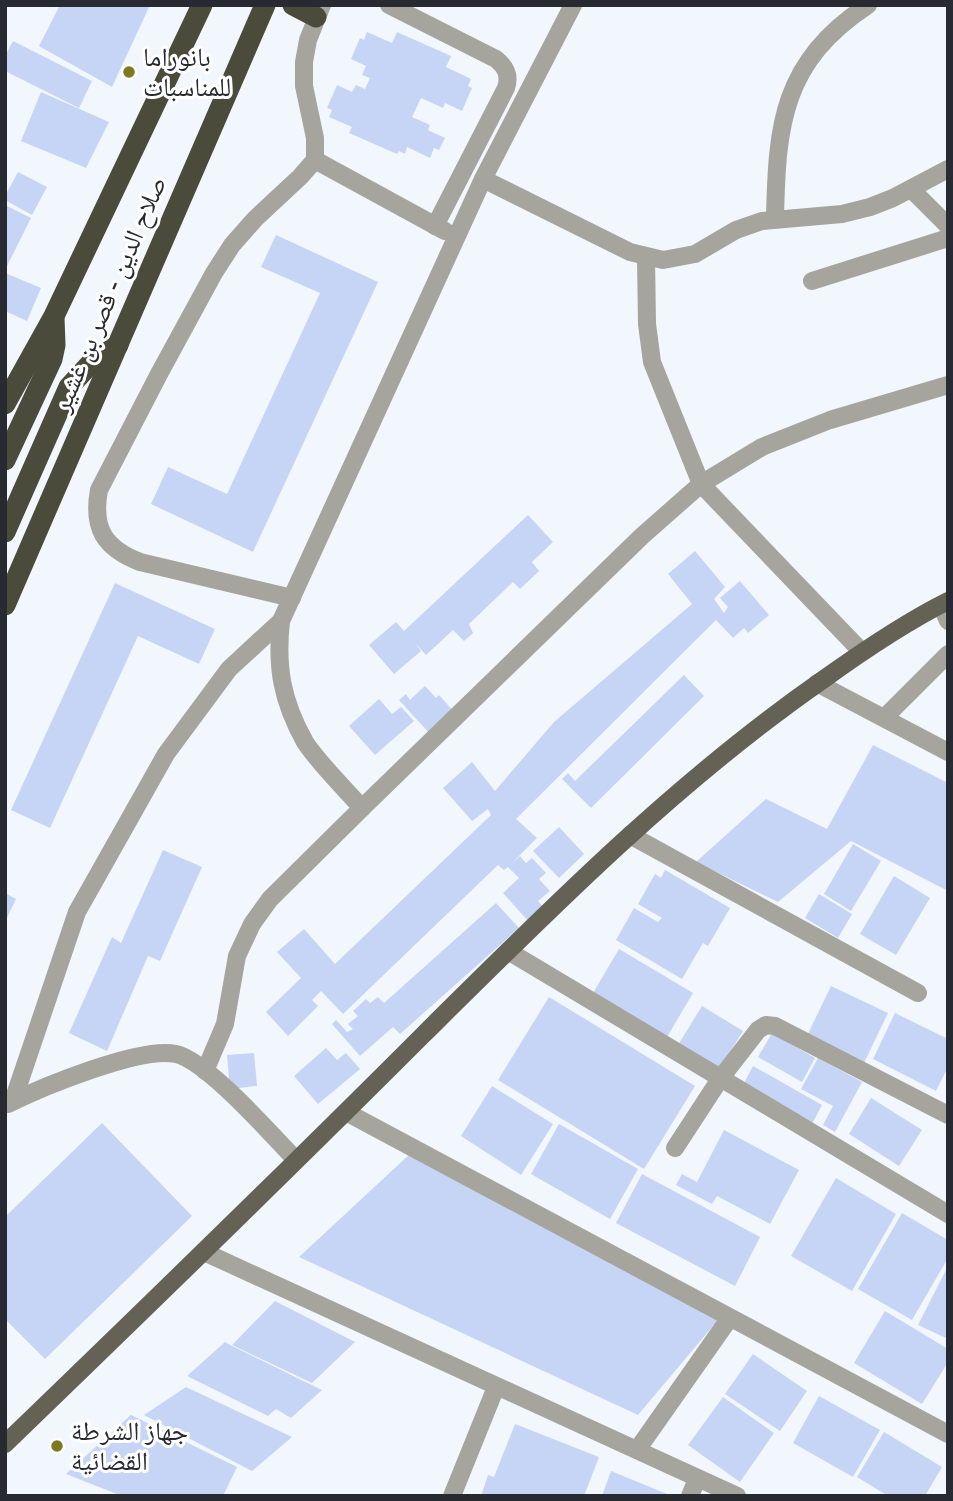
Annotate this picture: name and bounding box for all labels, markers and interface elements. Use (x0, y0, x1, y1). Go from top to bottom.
place label: بانوراما للمناسبات (143, 42, 231, 104)
marker: بانوراما للمناسبات (121, 64, 137, 80)
street label: صلاح الدين - قصر بن غشير (45, 172, 174, 418)
place label: جهاز الشرطة القضائية (71, 1416, 188, 1478)
marker: جهاز الشرطة القضائية (49, 1438, 65, 1454)

